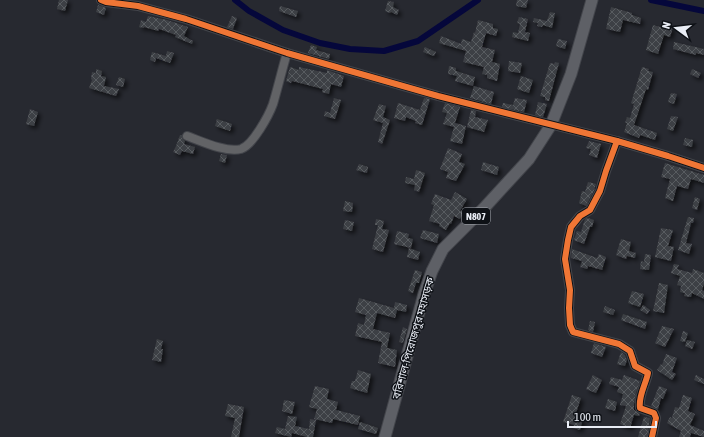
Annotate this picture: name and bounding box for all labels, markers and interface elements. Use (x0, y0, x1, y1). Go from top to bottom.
north arrow (656, 8, 696, 48)
text: N (660, 21, 673, 30)
road number: N807 (462, 208, 490, 224)
street label: বরিশাল-পিরোজপুর মহাসড়ক (390, 276, 437, 401)
scale bar (568, 403, 656, 429)
text: 100 m (574, 410, 601, 424)

